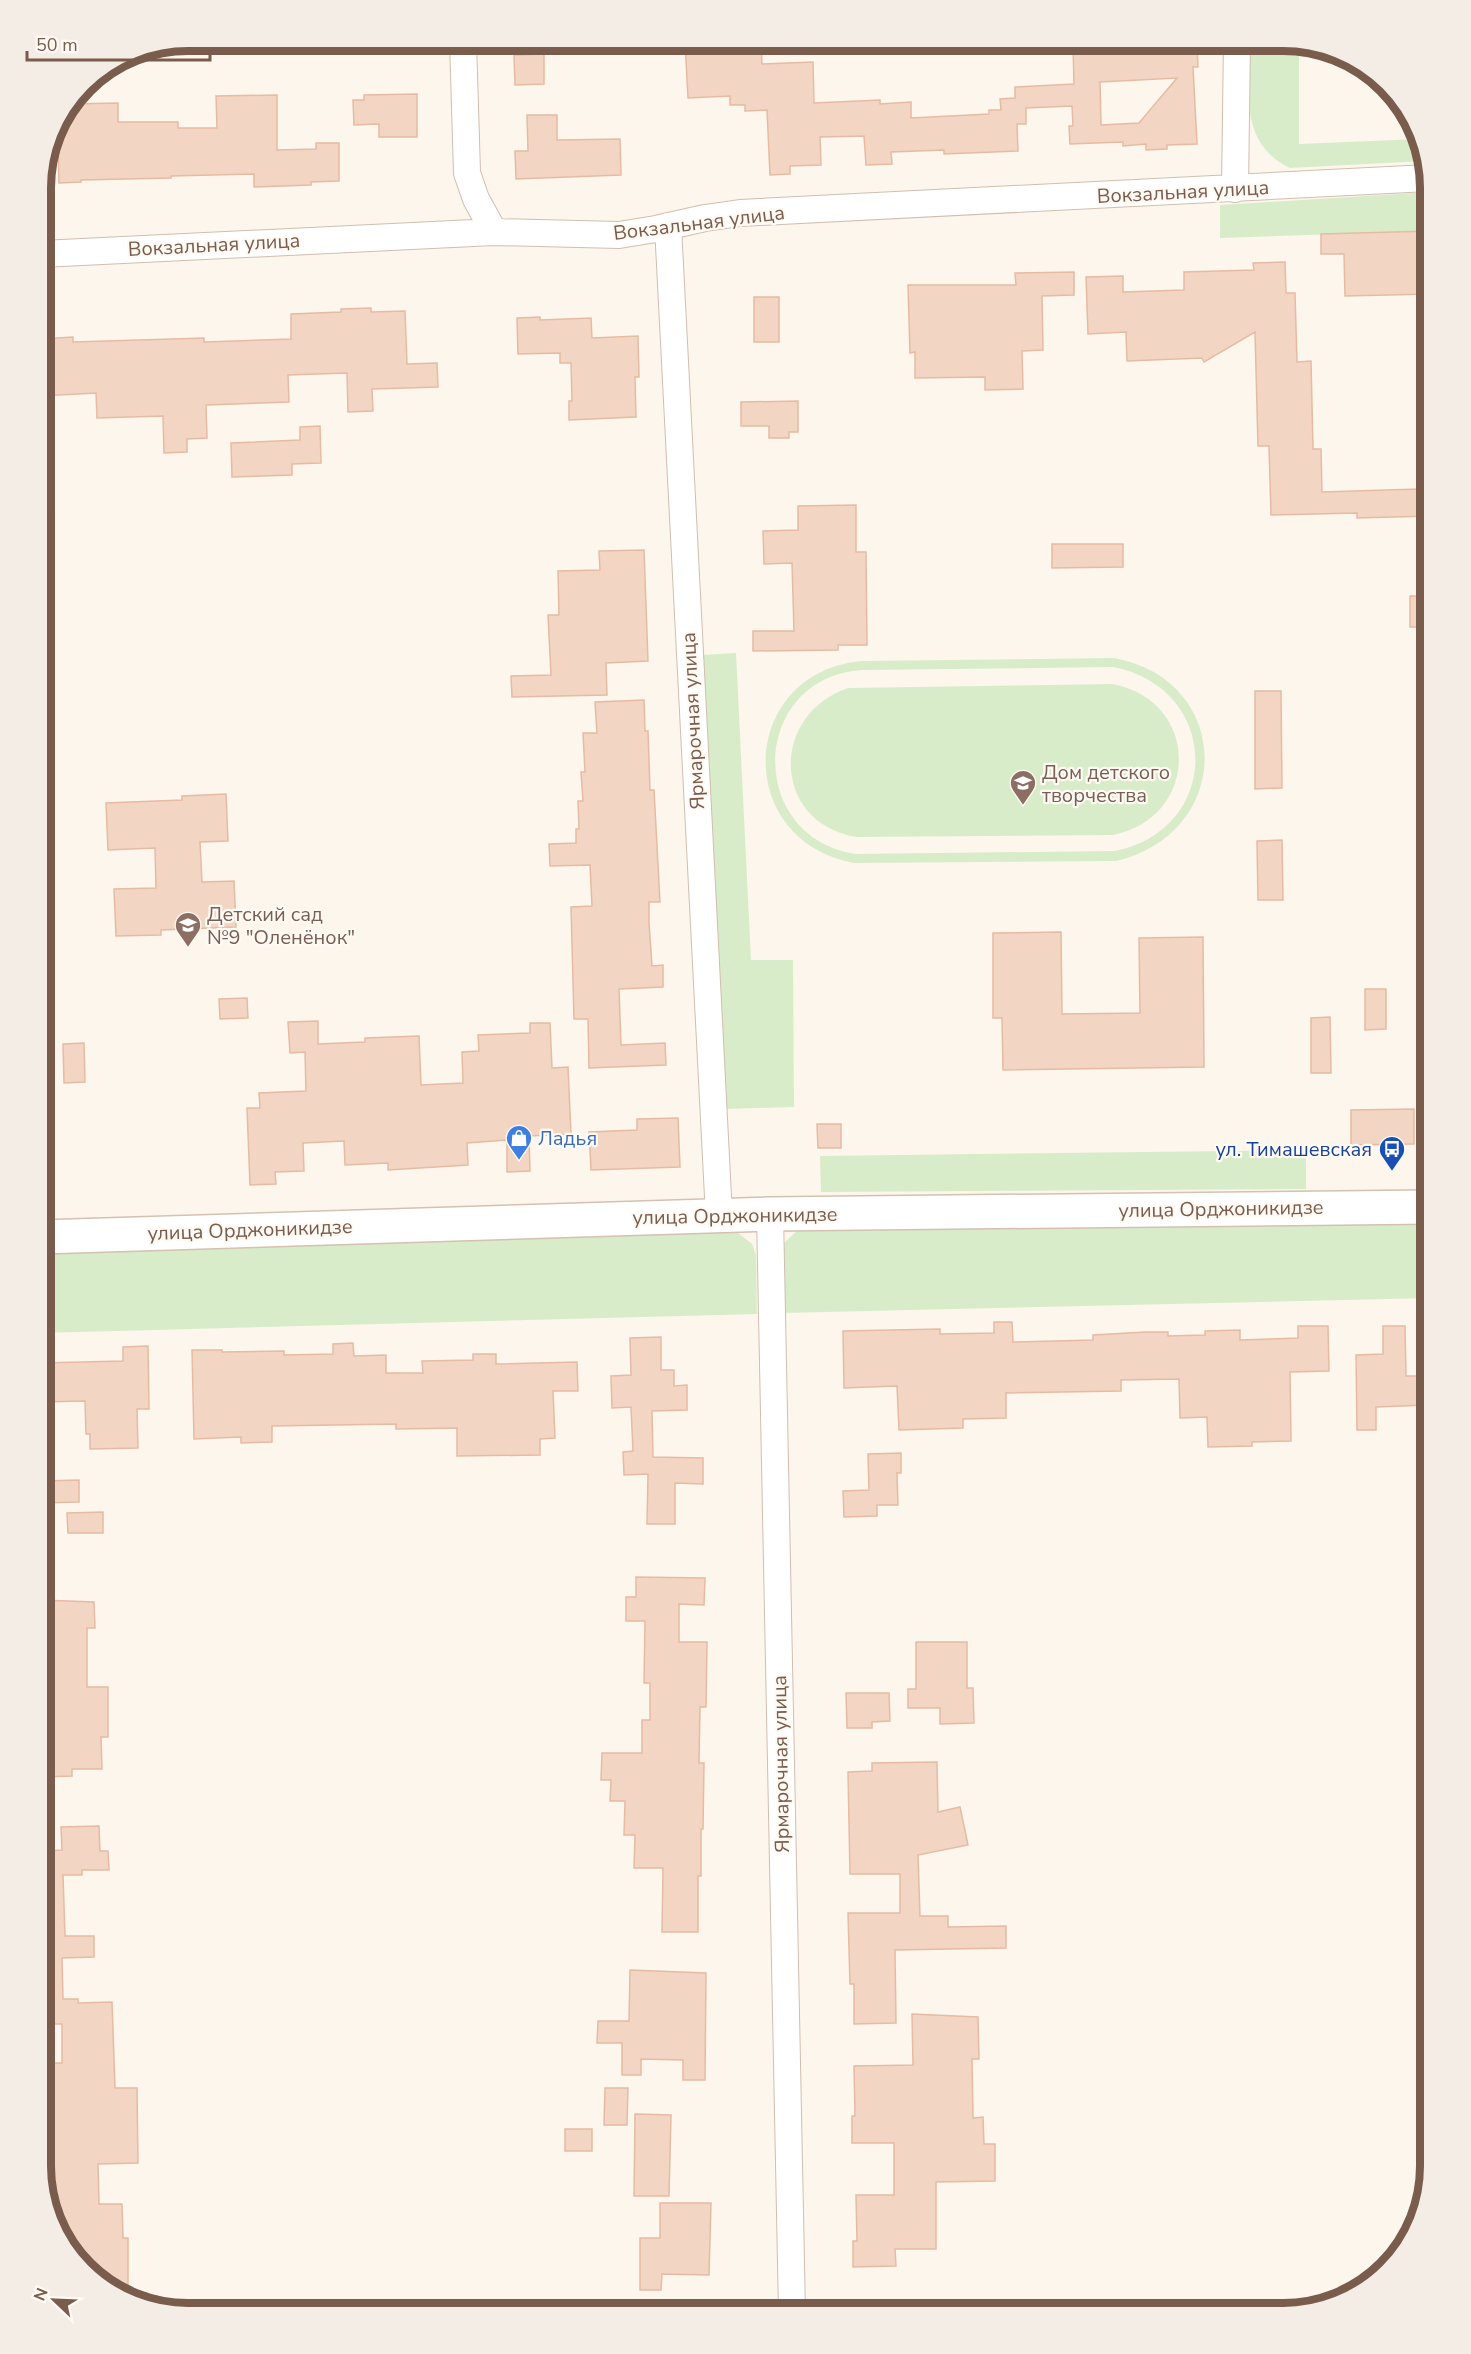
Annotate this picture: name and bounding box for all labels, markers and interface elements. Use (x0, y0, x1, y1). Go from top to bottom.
scale bar (27, 24, 210, 62)
text: 50 m (36, 33, 78, 57)
street label: Вокзальная улица (1096, 174, 1270, 210)
street label: Вокзальная улица (612, 199, 786, 247)
street label: Вокзальная улица (127, 227, 301, 263)
street label: Ярмарочная улица (675, 632, 711, 810)
place label: Дом детского творчества (1042, 759, 1170, 809)
school or university icon: Дом детского творчества (1008, 768, 1038, 806)
place label: Детский сад №9 "Оленёнок" (207, 901, 355, 951)
school or university icon: Детский сад №9 "Оленёнок" (173, 910, 203, 948)
shop icon: Ладья (504, 1123, 534, 1161)
place label: Ладья (538, 1125, 597, 1152)
bus stop icon: ул. Тимашевская (1377, 1134, 1407, 1172)
place label: ул. Тимашевская (1215, 1136, 1372, 1163)
street label: улица Орджоникидзе (1118, 1194, 1324, 1224)
street label: улица Орджоникидзе (632, 1201, 838, 1231)
street label: улица Орджоникидзе (147, 1213, 353, 1247)
street label: Ярмарочная улица (766, 1675, 796, 1853)
north arrow (24, 2270, 84, 2330)
text: N (29, 2285, 54, 2304)

